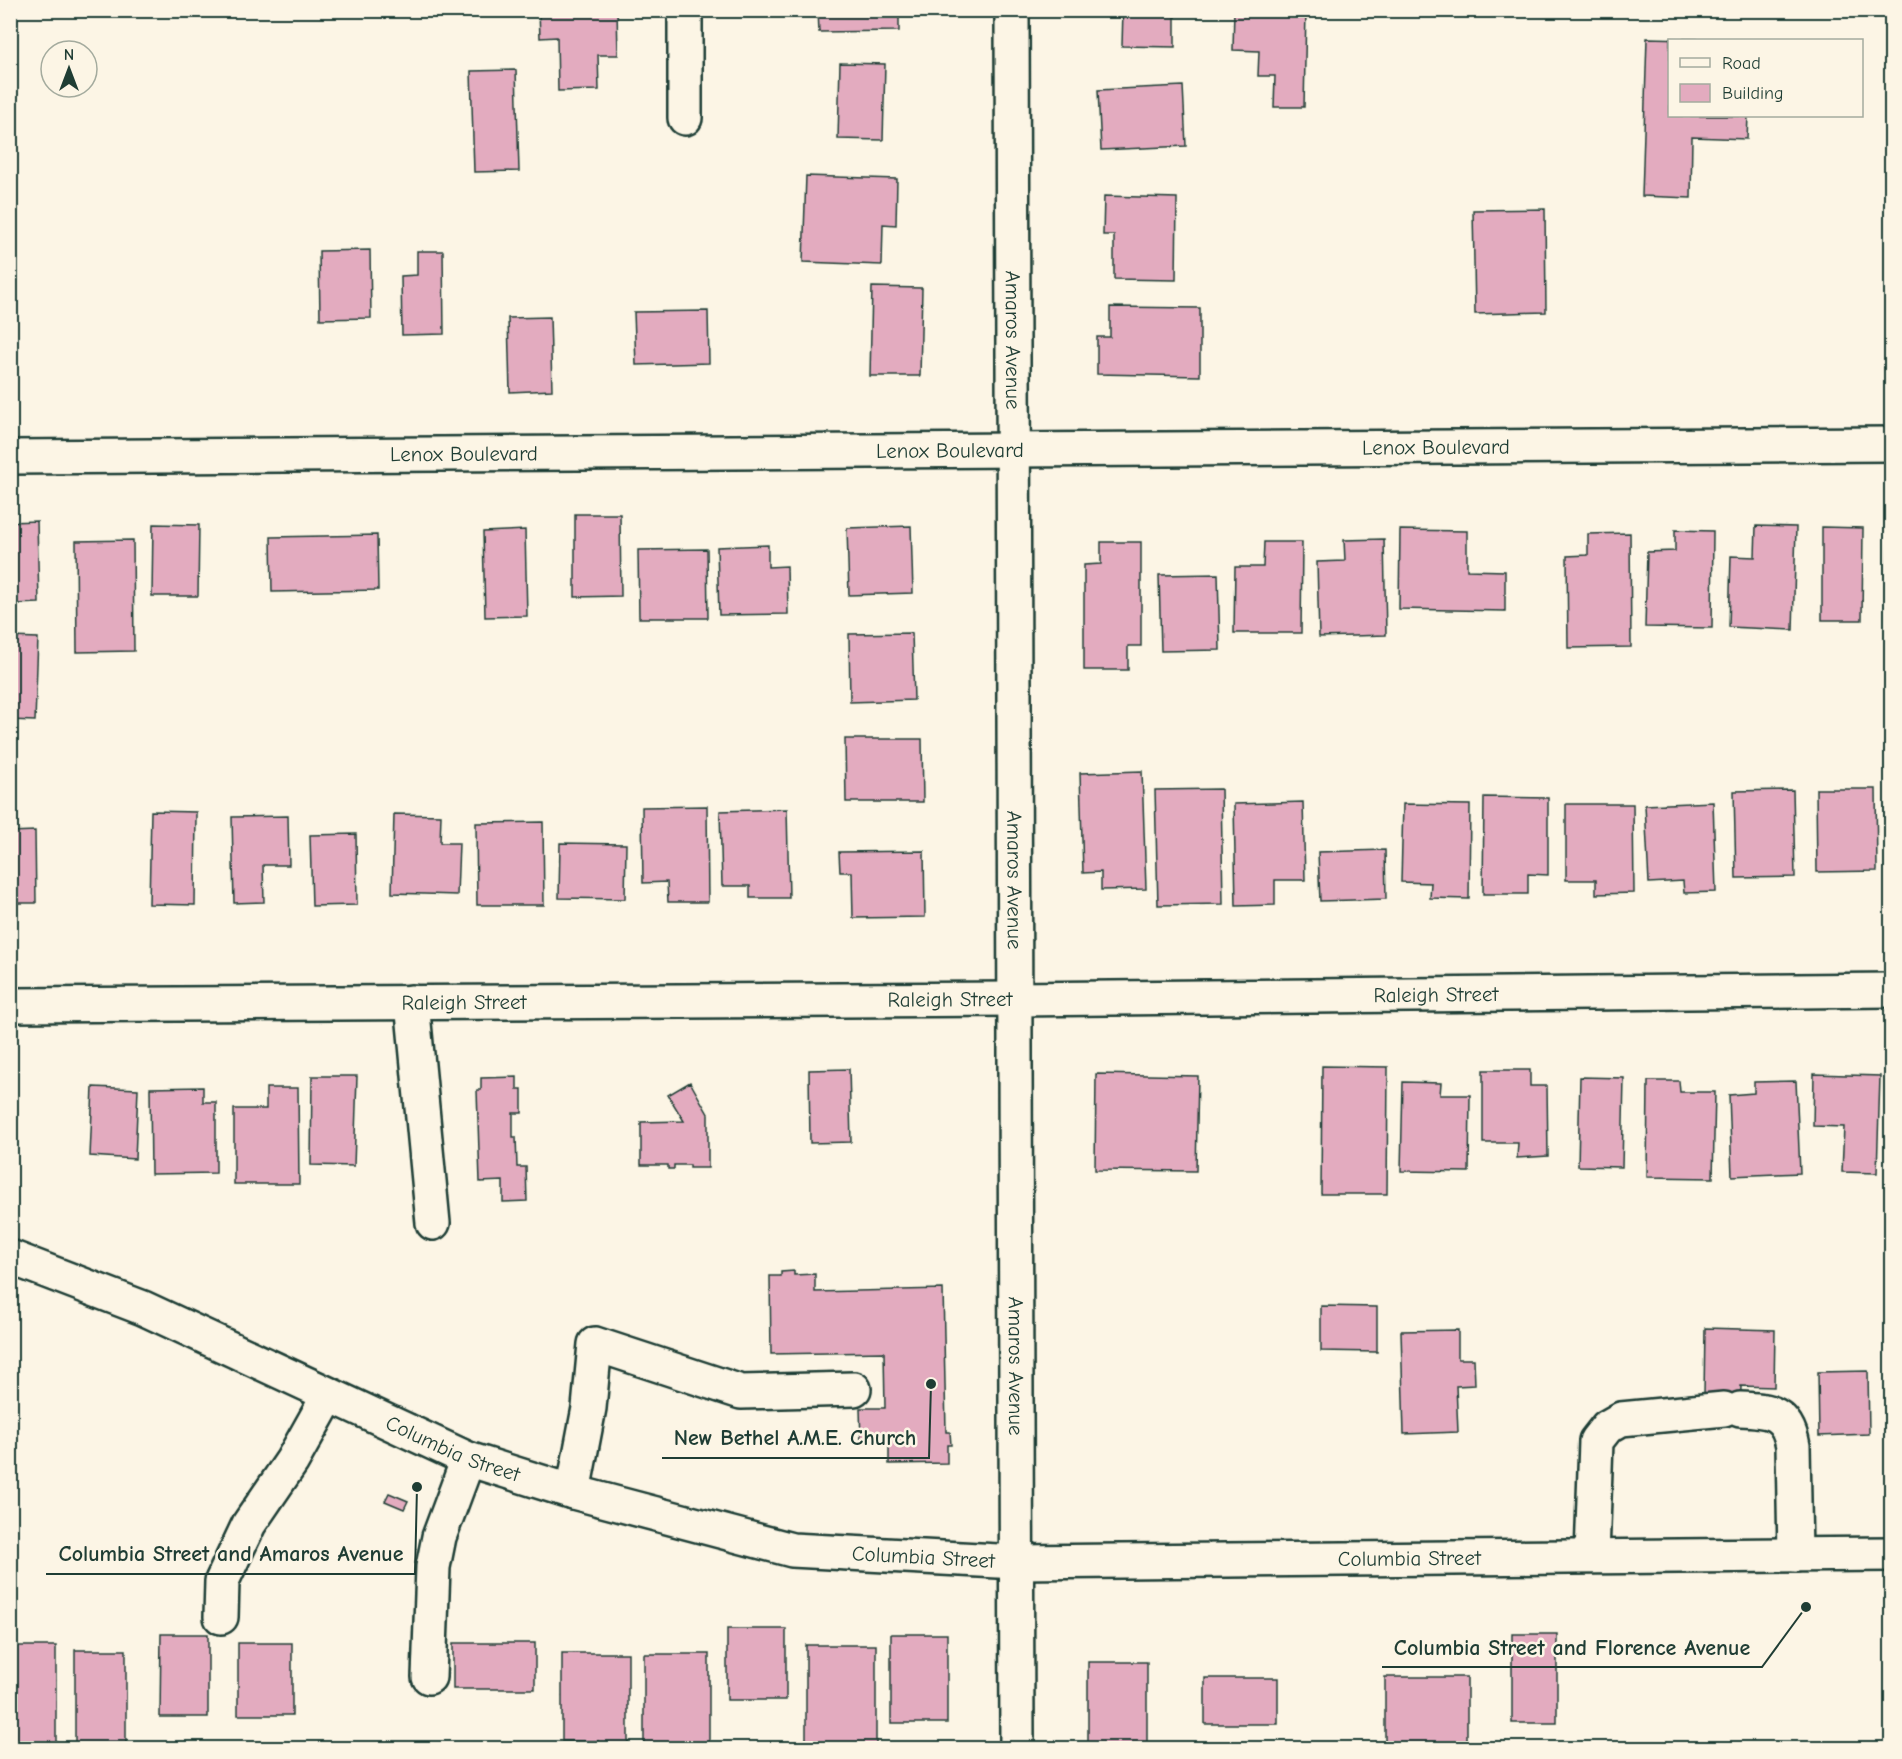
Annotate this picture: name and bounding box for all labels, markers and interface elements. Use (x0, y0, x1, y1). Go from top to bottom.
north arrow (39, 39, 99, 99)
legend (1668, 39, 1863, 117)
text: N (64, 46, 74, 64)
text: Road (1722, 53, 1761, 74)
text: Building (1722, 83, 1784, 104)
street label: Amaros Avenue (1001, 270, 1025, 410)
street label: Lenox Boulevard (1362, 435, 1510, 460)
street label: Lenox Boulevard (876, 438, 1024, 463)
street label: Lenox Boulevard (390, 441, 538, 466)
street label: Amaros Avenue (1002, 810, 1027, 950)
street label: Raleigh Street (1373, 982, 1500, 1007)
street label: Raleigh Street (887, 987, 1014, 1012)
street label: Raleigh Street (401, 990, 528, 1015)
street label: Amaros Avenue (1004, 1296, 1028, 1436)
street label: Columbia Street (382, 1410, 524, 1487)
callout: New Bethel A.M.E. Church (662, 1418, 929, 1458)
text: New Bethel A.M.E. Church (674, 1425, 916, 1451)
callout: Columbia Street and Amaros Avenue (46, 1534, 415, 1574)
text: Columbia Street and Amaros Avenue (58, 1541, 404, 1567)
street label: Columbia Street (851, 1541, 997, 1573)
street label: Columbia Street (1338, 1546, 1482, 1571)
callout: Columbia Street and Florence Avenue (1382, 1627, 1762, 1667)
text: Columbia Street and Florence Avenue (1394, 1635, 1750, 1661)

